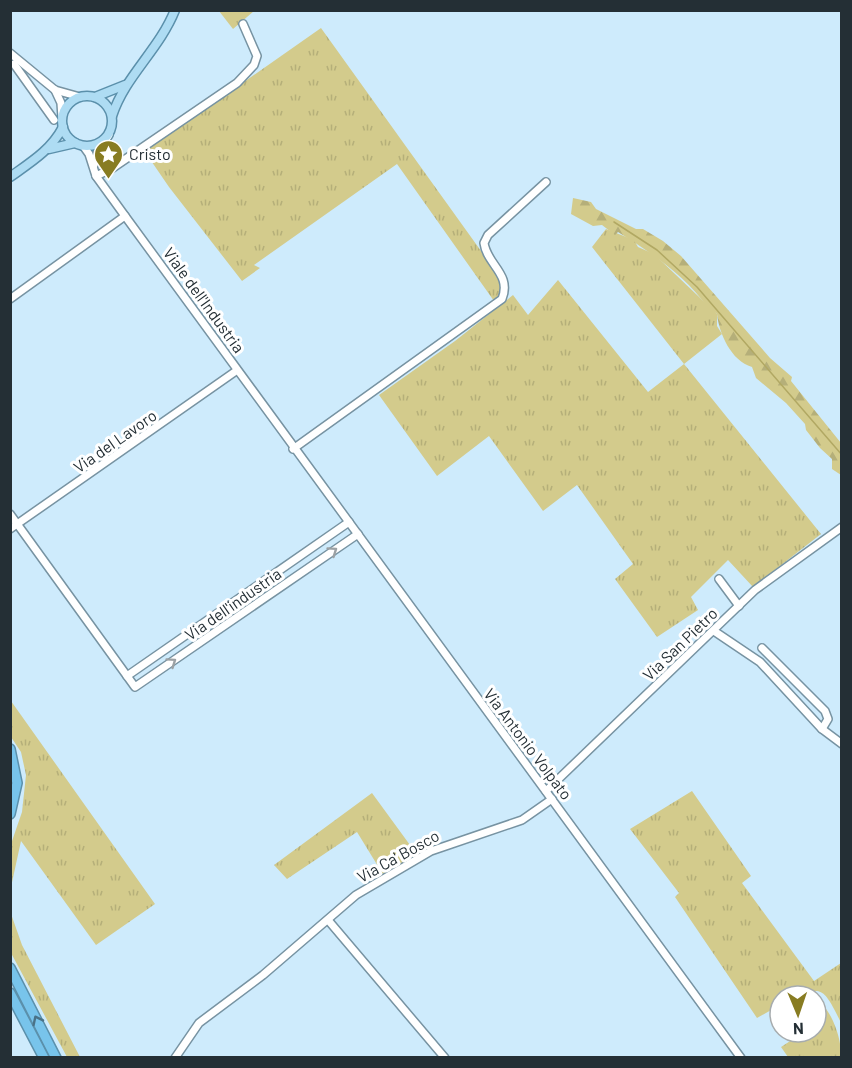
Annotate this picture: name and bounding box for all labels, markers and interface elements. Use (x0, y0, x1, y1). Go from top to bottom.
place icon: Cristo (92, 138, 124, 180)
place label: Cristo (129, 144, 171, 163)
street label: Viale dell'Industria (160, 243, 249, 356)
street label: Via del Lavoro (70, 405, 160, 476)
one-way arrow (326, 547, 337, 558)
street label: Via dell'industria (181, 563, 284, 644)
street label: Via San Pietro (638, 603, 721, 684)
one-way arrow (166, 658, 177, 669)
street label: Via Antonio Volpato (480, 684, 576, 803)
street label: Via Ca' Bosco (353, 825, 442, 886)
north arrow (768, 984, 828, 1044)
one-way arrow (33, 1015, 44, 1026)
text: N (793, 1020, 804, 1039)

